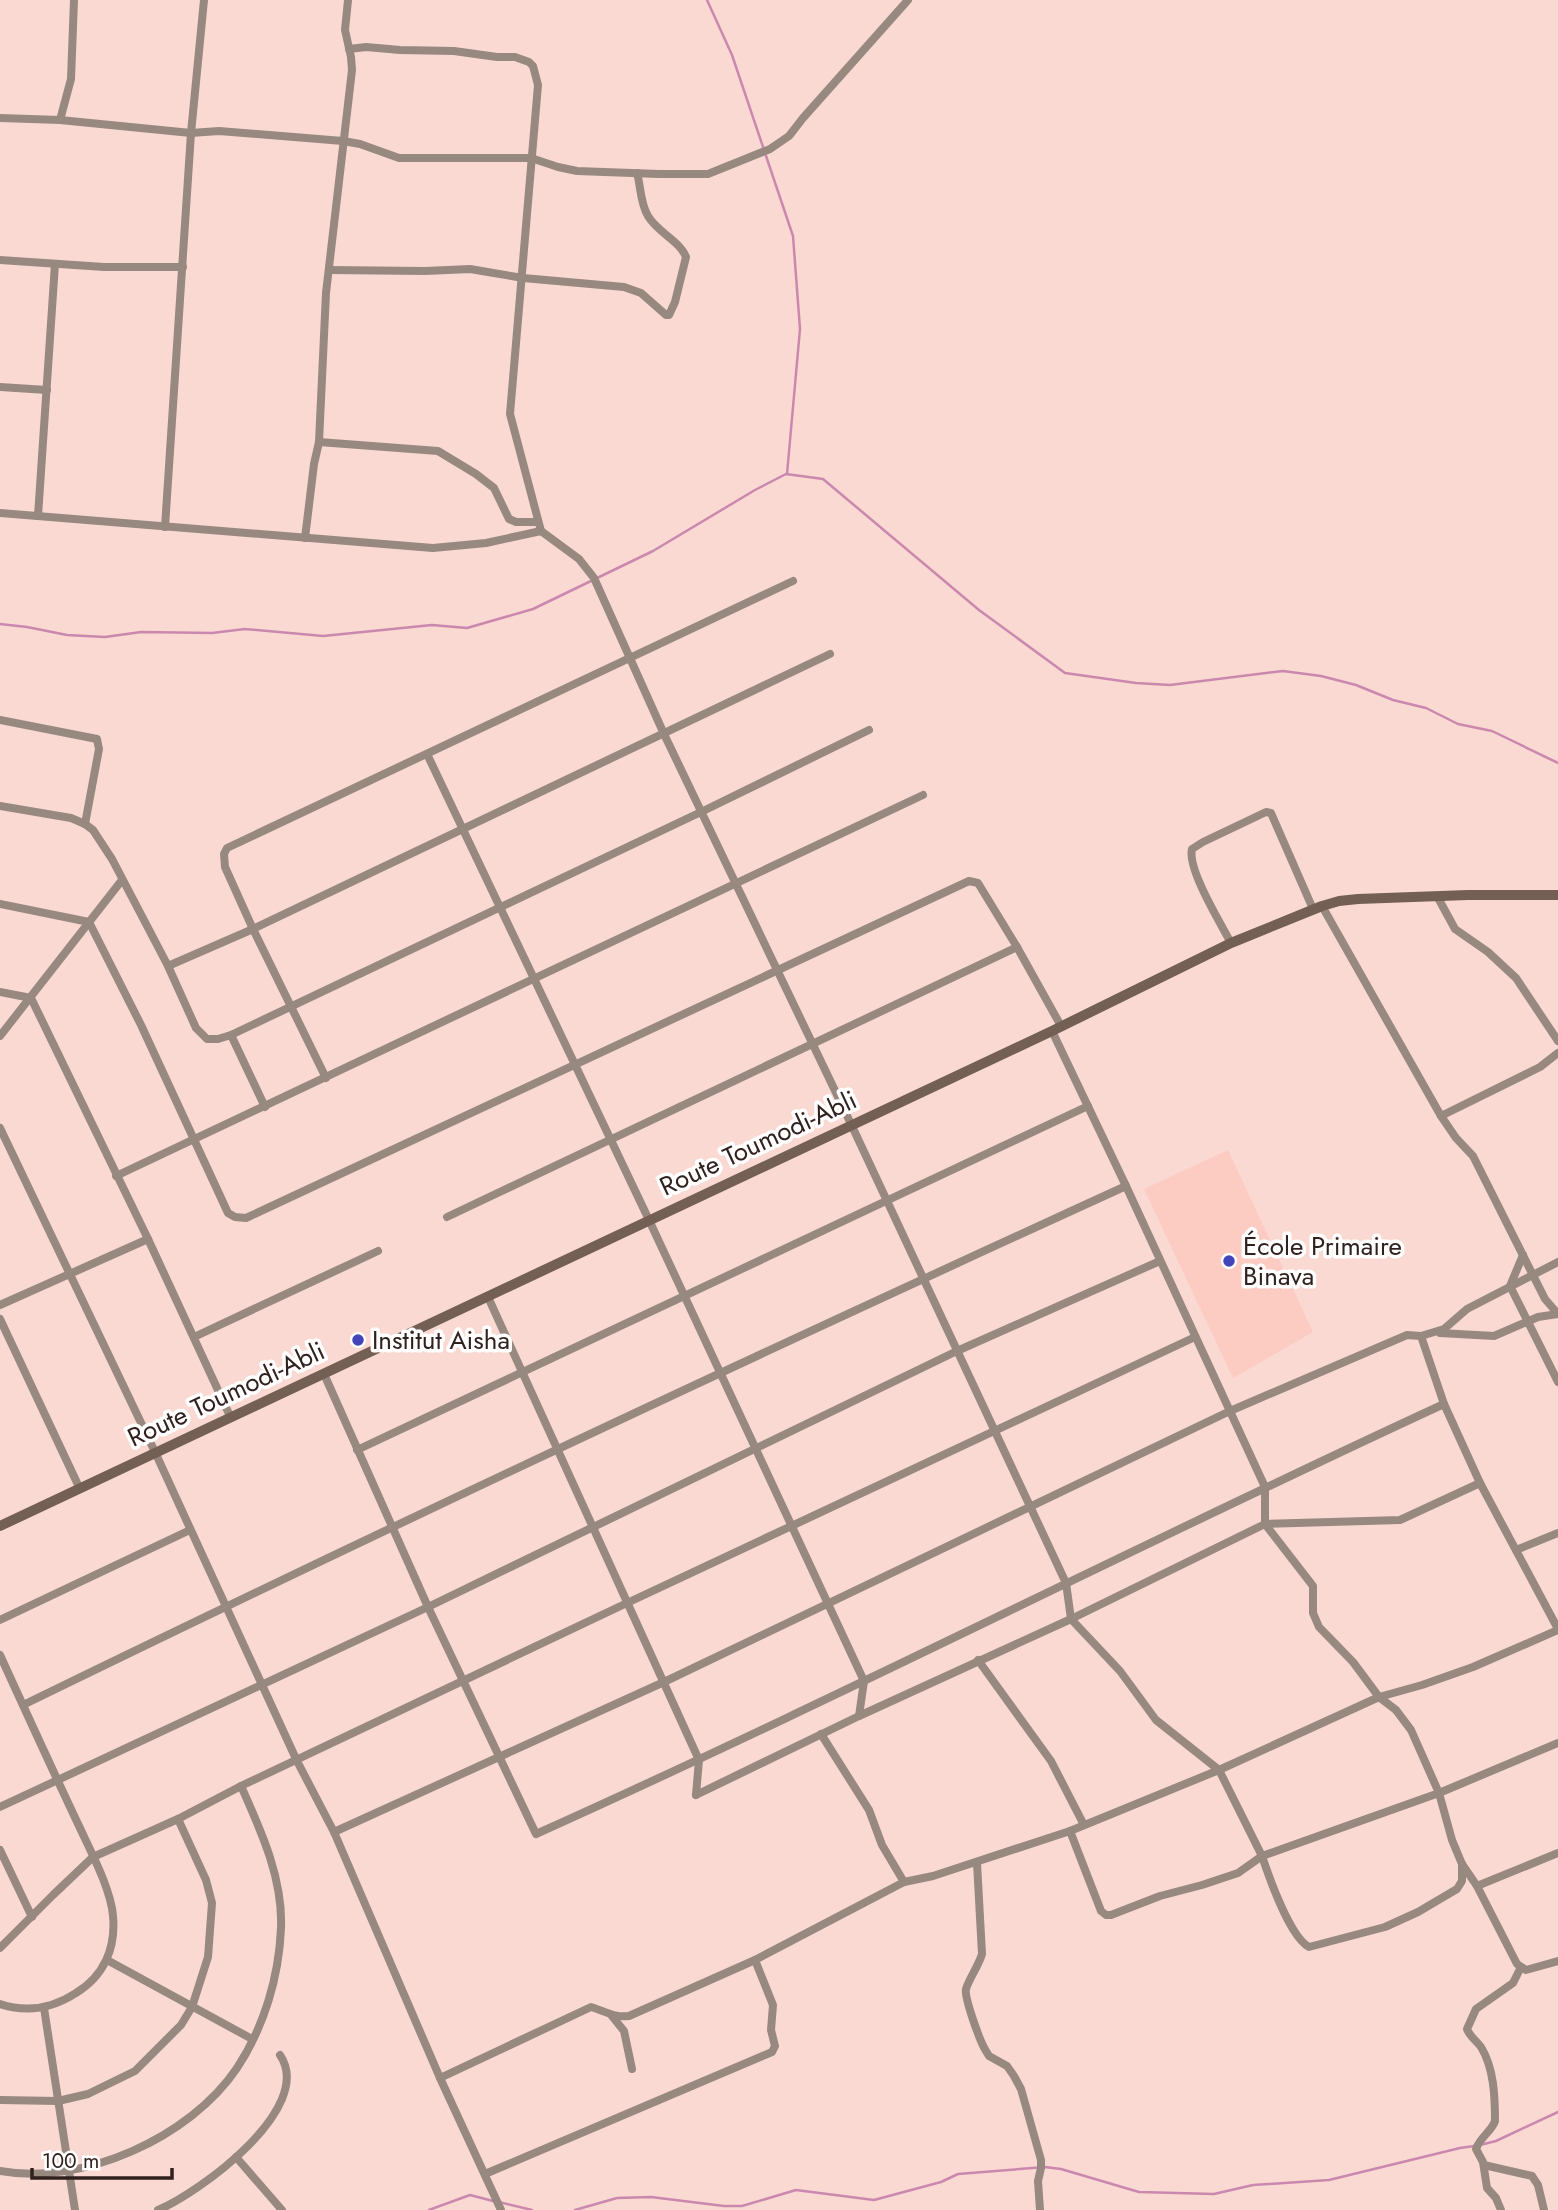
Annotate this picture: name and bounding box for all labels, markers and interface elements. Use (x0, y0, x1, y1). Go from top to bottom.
street label: Route Toumodi-Abli (653, 1081, 863, 1205)
place label: École Primaire Binava (1243, 1227, 1402, 1295)
marker: École Primaire Binava (1221, 1253, 1237, 1269)
place label: Institut Aisha (372, 1321, 510, 1359)
street label: Route Toumodi-Abli (121, 1332, 331, 1456)
marker: Institut Aisha (350, 1332, 366, 1348)
scale bar (32, 2136, 172, 2180)
text: 100 m (42, 2146, 99, 2176)

